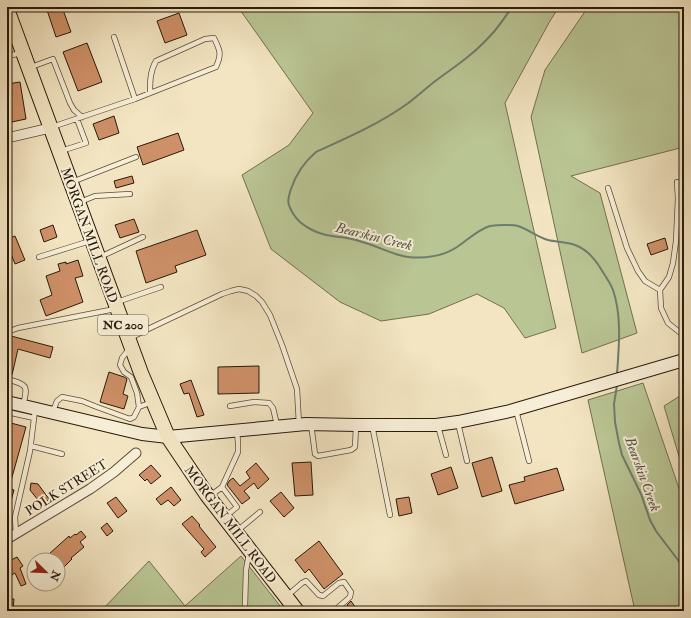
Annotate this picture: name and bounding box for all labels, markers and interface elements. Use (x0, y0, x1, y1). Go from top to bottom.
street label: MORGAN MILL ROAD (57, 165, 121, 305)
water label: Bearskin Creek (333, 219, 414, 254)
road number: NC 200 (98, 315, 148, 335)
water label: Bearskin Creek (621, 434, 664, 514)
street label: POLK STREET (22, 456, 111, 520)
street label: MORGAN MILL ROAD (181, 463, 280, 587)
north arrow (26, 552, 66, 592)
text: N (46, 568, 63, 584)

